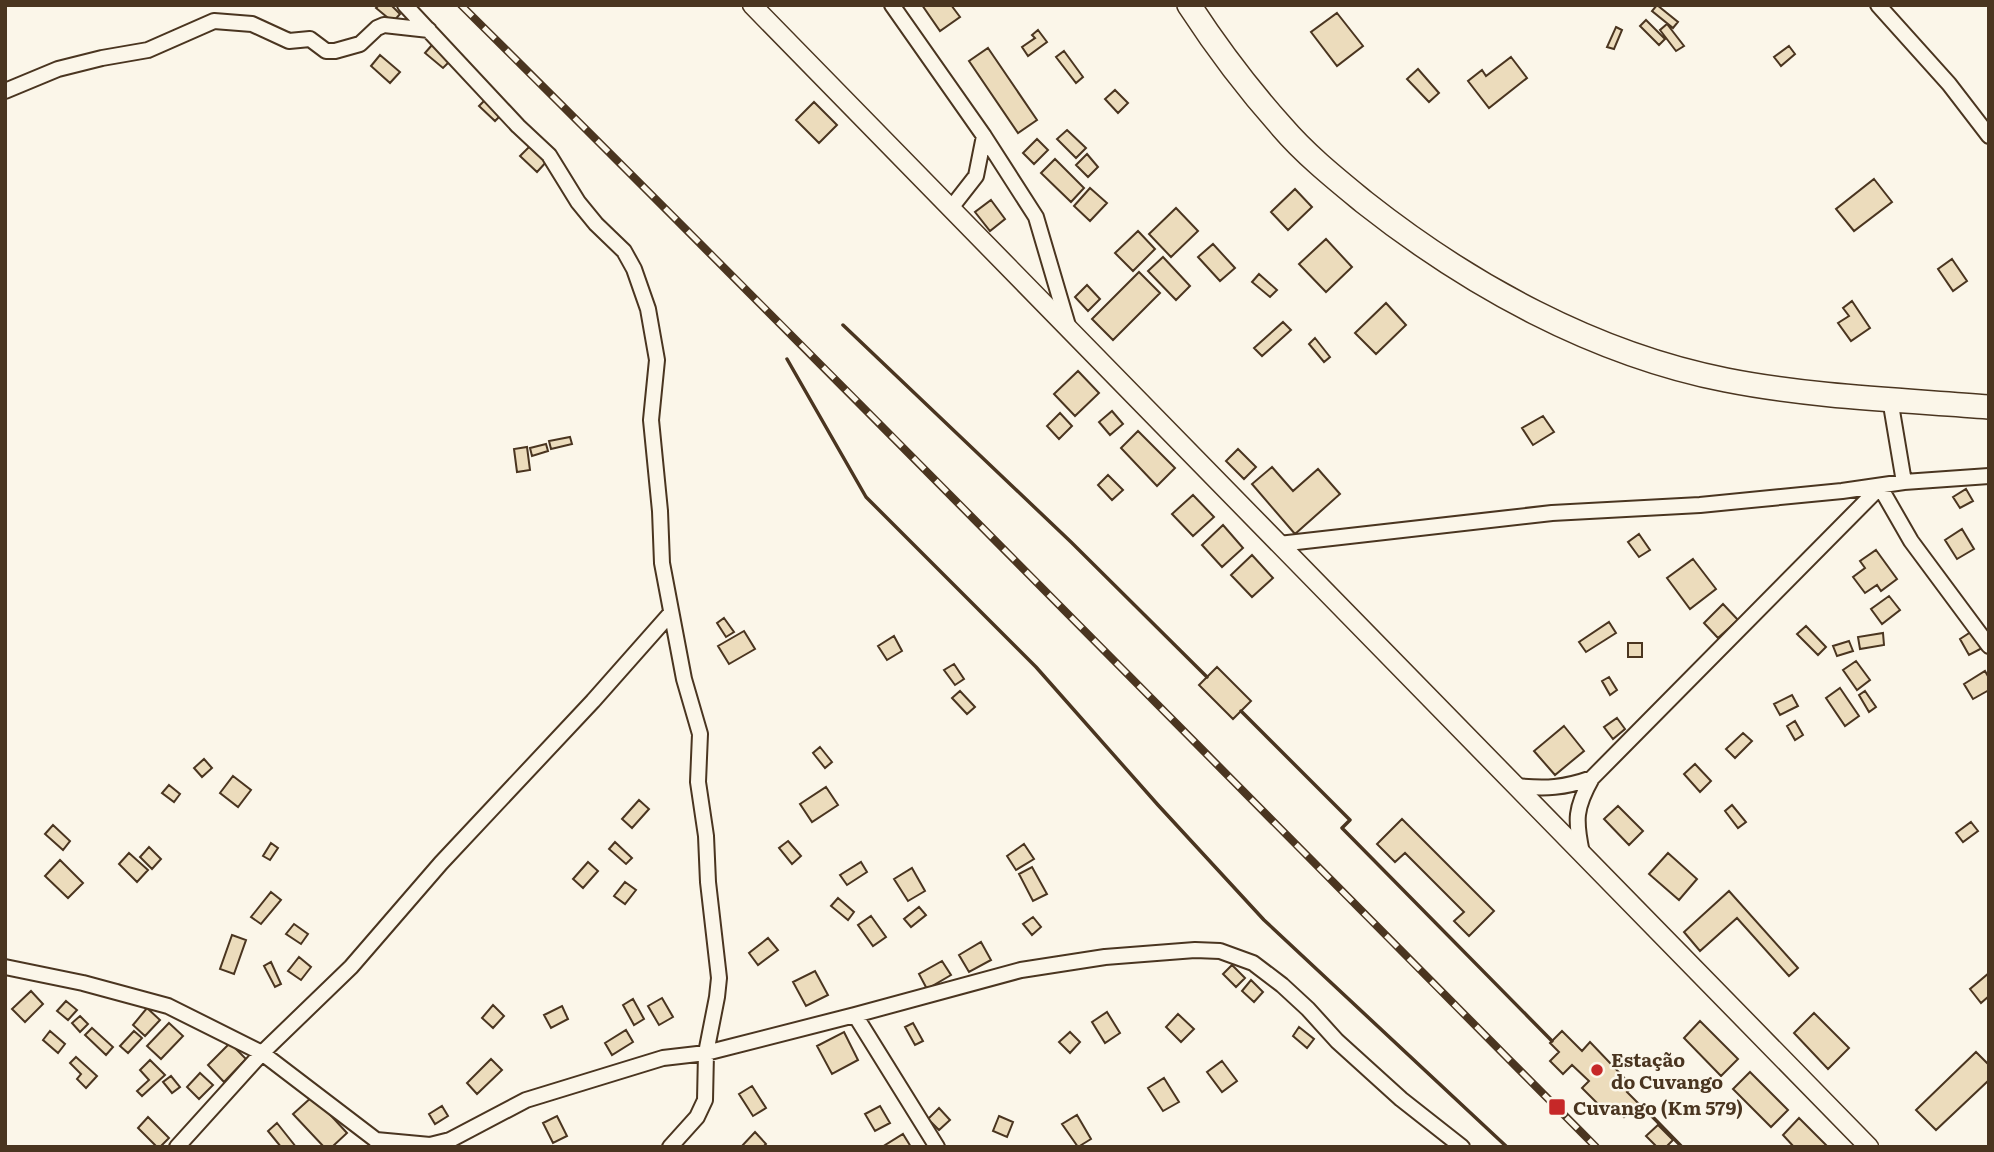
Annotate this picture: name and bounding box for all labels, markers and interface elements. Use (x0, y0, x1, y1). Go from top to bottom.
place label: Estação do Cuvango (1611, 1045, 1723, 1095)
marker: Estação do Cuvango (1589, 1062, 1605, 1078)
place label: Cuvango (Km 579) (1573, 1093, 1743, 1121)
marker: Cuvango (Km 579) (1547, 1097, 1567, 1117)

